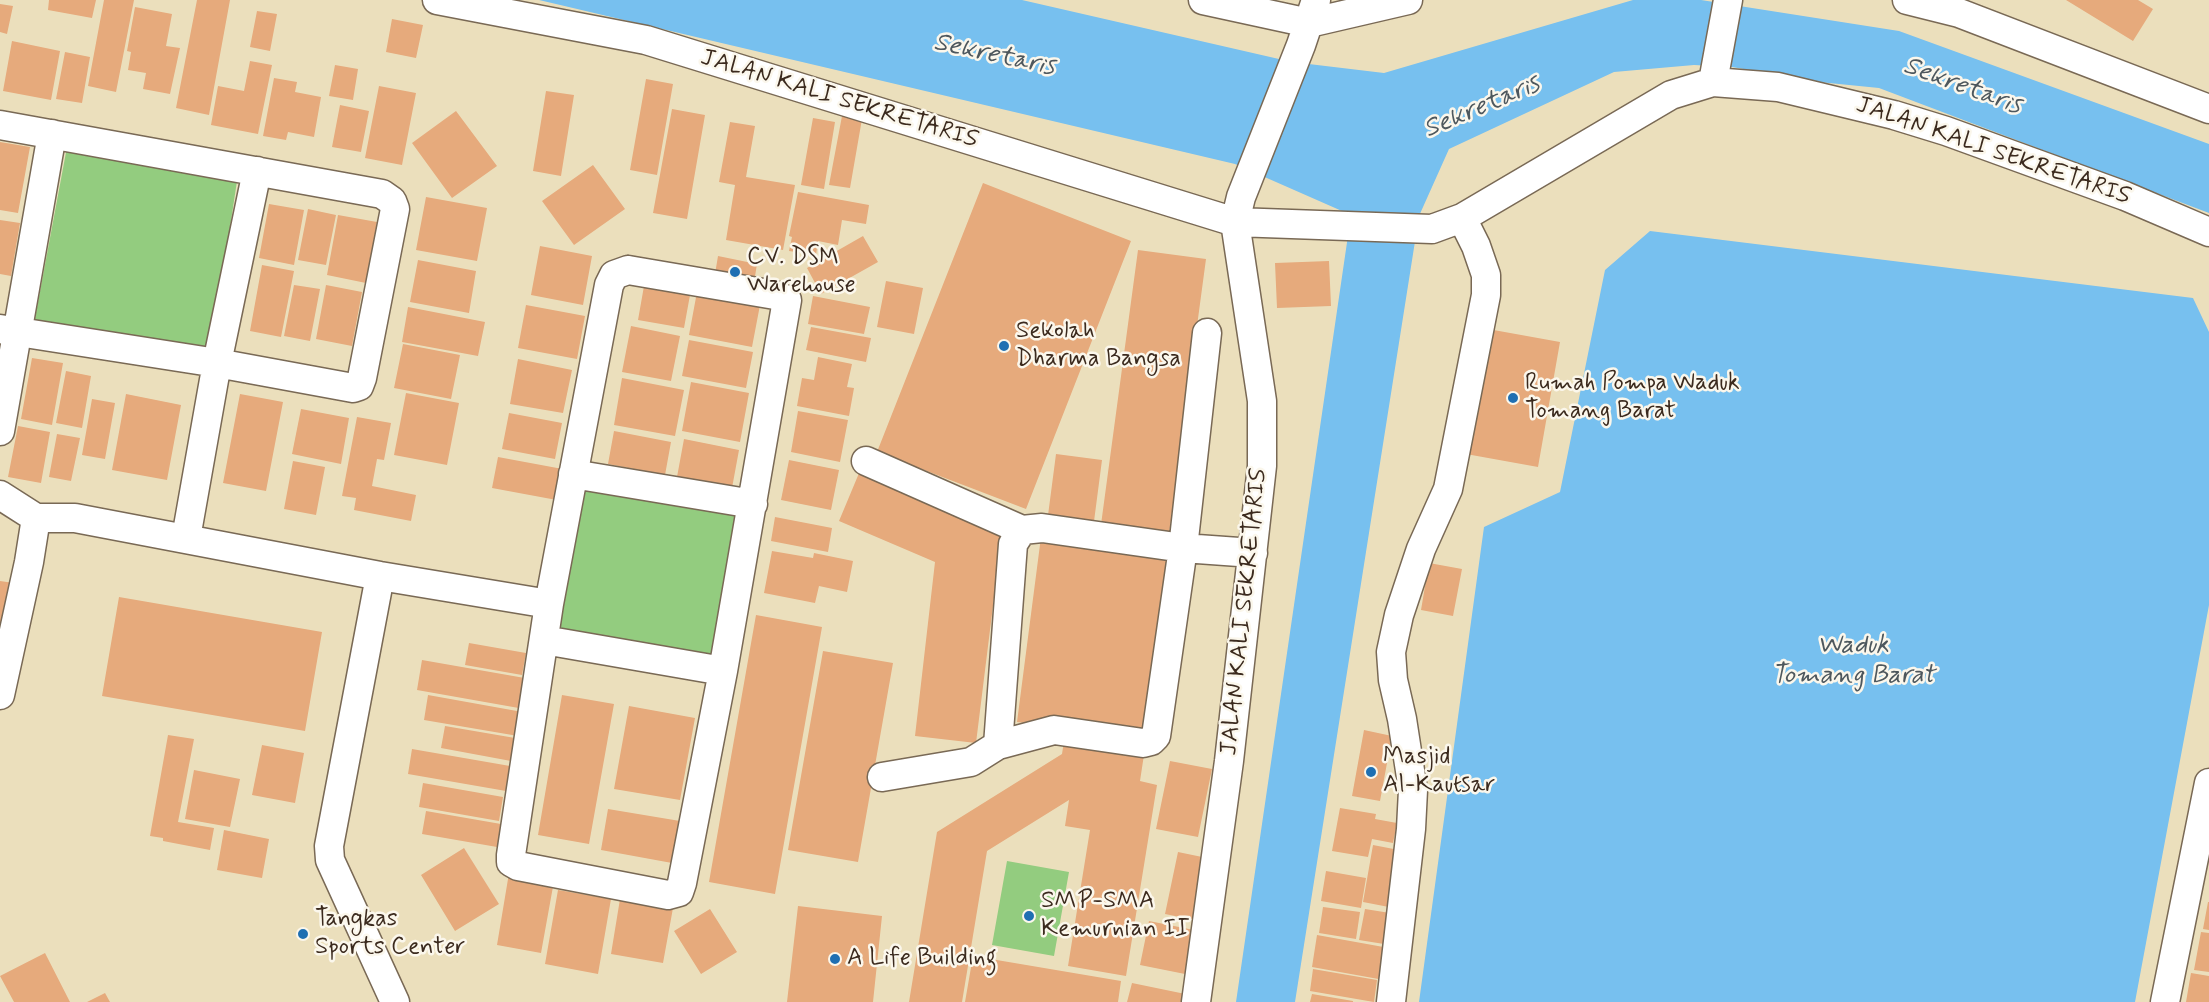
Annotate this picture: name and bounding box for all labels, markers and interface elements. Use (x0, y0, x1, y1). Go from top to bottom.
water label: Sekretaris (931, 28, 1057, 84)
street label: JALAN KALI SEKRETARIS (697, 44, 981, 156)
water label: Sekretaris (1899, 51, 2025, 123)
water label: Sekretaris (1419, 70, 1545, 146)
street label: JALAN KALI SEKRETARIS (1852, 91, 2134, 213)
place label: CV. DSM Warehouse (747, 244, 856, 300)
marker: CV. DSM Warehouse (728, 265, 742, 279)
place label: Sekolah Dharma Bangsa (1016, 318, 1181, 374)
marker: Sekolah Dharma Bangsa (997, 339, 1011, 353)
place label: Rumah Pompa Waduk Tomang Barat (1525, 370, 1740, 426)
marker: Rumah Pompa Waduk Tomang Barat (1506, 391, 1520, 405)
street label: JALAN KALI SEKRETARIS (1216, 467, 1274, 757)
water label: Waduk Tomang Barat (1771, 631, 1935, 692)
place label: Masjid Al-Kautsar (1383, 744, 1495, 800)
marker: Masjid Al-Kautsar (1364, 765, 1378, 779)
place label: SMP-SMA Kemurnian II (1041, 888, 1190, 944)
place label: Tangkas Sports Center (315, 906, 465, 962)
marker: SMP-SMA Kemurnian II (1022, 909, 1036, 923)
marker: Tangkas Sports Center (296, 927, 310, 941)
place label: A Life Building (847, 945, 997, 973)
marker: A Life Building (828, 952, 842, 966)

